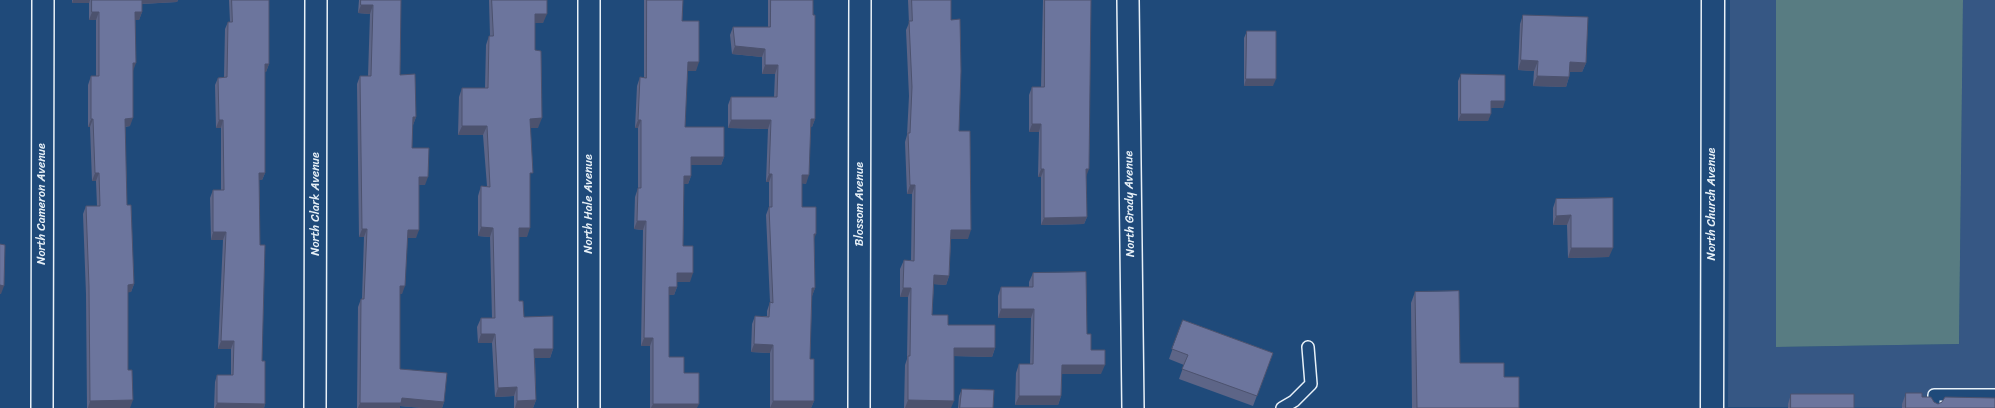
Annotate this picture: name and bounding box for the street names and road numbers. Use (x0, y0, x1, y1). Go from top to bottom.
street label: North Cameron Avenue (35, 143, 49, 265)
street label: North Church Avenue (1705, 148, 1719, 260)
street label: North Grady Avenue (1122, 151, 1138, 257)
street label: North Clark Avenue (309, 152, 323, 256)
street label: North Hale Avenue (582, 154, 596, 254)
street label: Blossom Avenue (853, 162, 867, 246)

